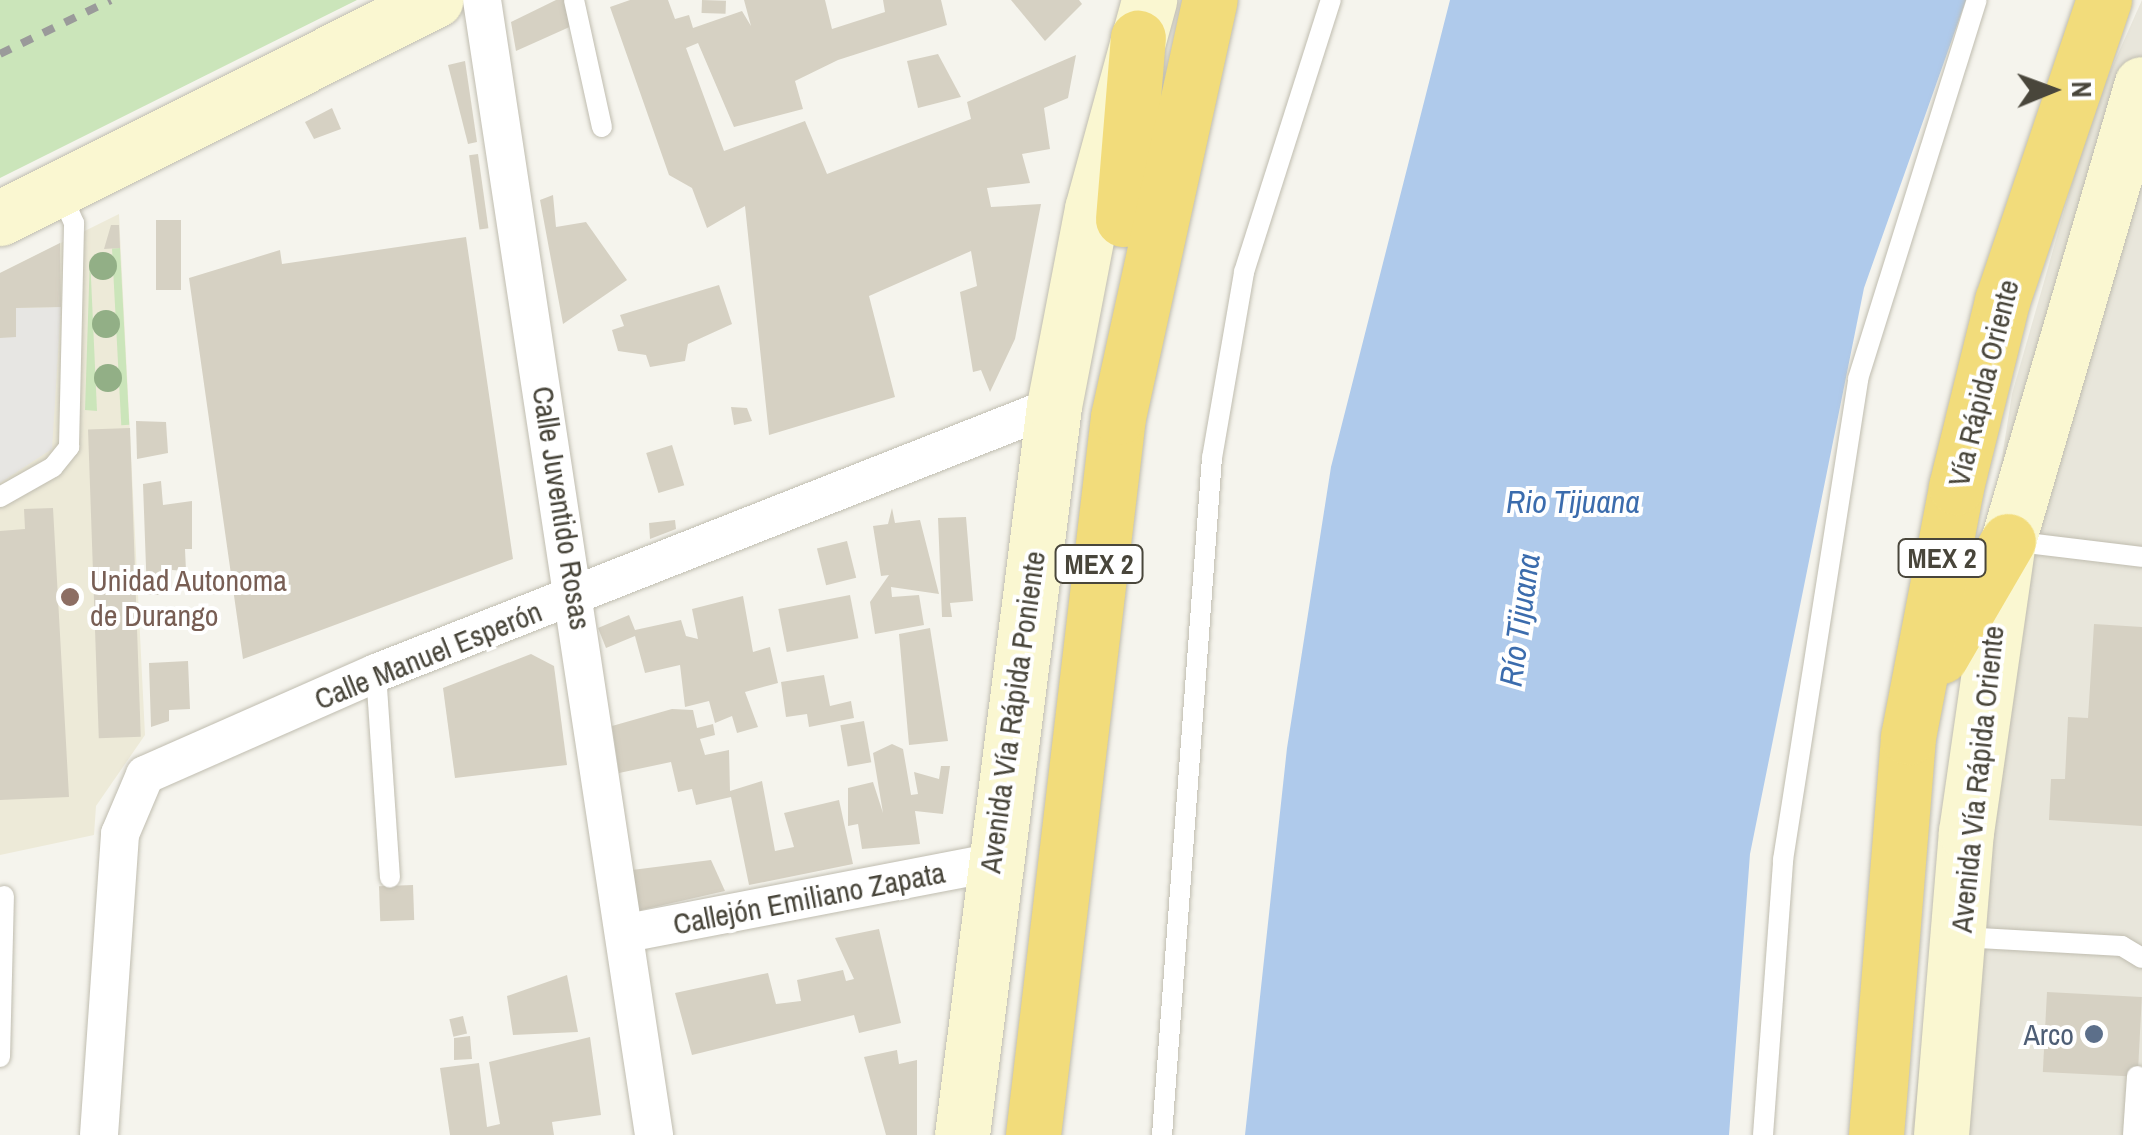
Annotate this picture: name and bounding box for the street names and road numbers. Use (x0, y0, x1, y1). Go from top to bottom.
street label: Vía Rápida Oriente (1940, 276, 2026, 490)
street label: Calle Juventido Rosas (525, 384, 599, 632)
road number: MEX 2 (1897, 535, 1987, 581)
road number: MEX 2 (1054, 541, 1144, 587)
street label: Avenida Vía Rápida Poniente (972, 549, 1052, 875)
street label: Calle Manuel Esperón (309, 593, 547, 717)
street label: Avenida Vía Rápida Oriente (1943, 624, 2011, 934)
street label: Callejón Emiliano Zapata (670, 854, 948, 942)

